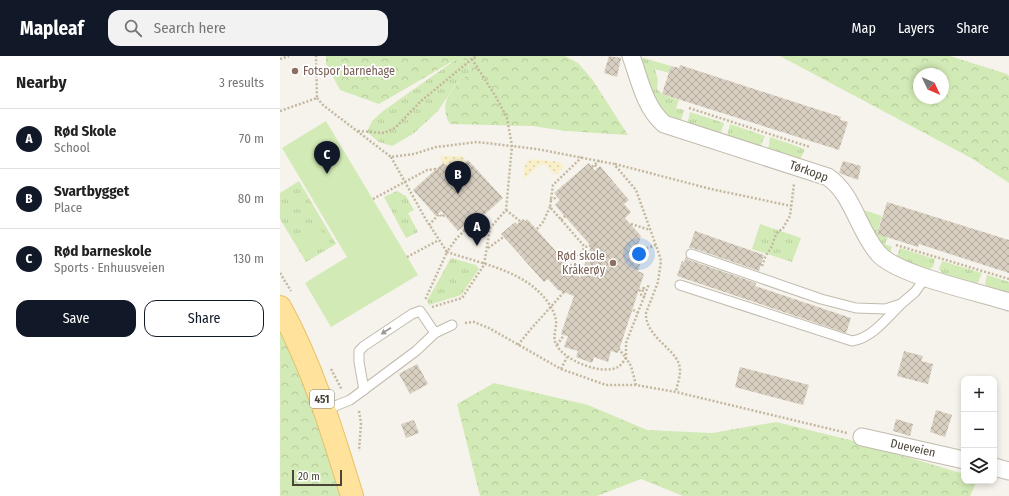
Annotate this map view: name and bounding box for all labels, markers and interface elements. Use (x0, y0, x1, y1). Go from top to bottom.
search box (108, 10, 388, 46)
text: Mapleaf (20, 17, 84, 40)
icon: search (122, 17, 144, 39)
text: Search here (154, 19, 226, 37)
text: Map (852, 20, 876, 37)
text: Layers (898, 20, 934, 37)
text: Share (956, 20, 989, 37)
place label: Fotspor barnehage (303, 64, 395, 78)
marker: Fotspor barnehage (290, 66, 300, 76)
north arrow (913, 68, 949, 104)
text: Nearby (16, 72, 67, 93)
text: 3 results (219, 75, 264, 90)
text: Rød Skole (54, 122, 116, 140)
text: A (25, 131, 33, 146)
text: 70 m (239, 131, 264, 146)
text: School (54, 140, 90, 155)
pin: C (314, 141, 340, 174)
street label: Tørkopp (788, 158, 830, 184)
pin: B (445, 161, 471, 194)
text: Svartbygget (54, 182, 129, 200)
text: B (25, 191, 33, 206)
text: 80 m (238, 191, 264, 206)
text: Place (54, 200, 82, 215)
pin: A (464, 213, 490, 246)
text: Rød barneskole (54, 242, 152, 260)
your location (629, 244, 649, 264)
place label: Rød skole Kråkerøy (557, 249, 606, 277)
text: C (26, 251, 32, 266)
text: 130 m (233, 251, 264, 266)
marker: Rød skole Kråkerøy (608, 258, 618, 268)
text: Sports · Enhuusveien (54, 260, 165, 275)
button: Save (16, 300, 136, 337)
button: Share (144, 300, 264, 337)
one-way arrow (381, 327, 392, 335)
map controls (961, 376, 997, 484)
button: + (961, 376, 997, 412)
road number: 451 (310, 390, 334, 408)
button: − (961, 412, 997, 448)
street label: Dueveien (889, 436, 937, 460)
button: layers (961, 448, 997, 484)
scale bar (292, 468, 342, 487)
text: 20 m (298, 470, 320, 483)

